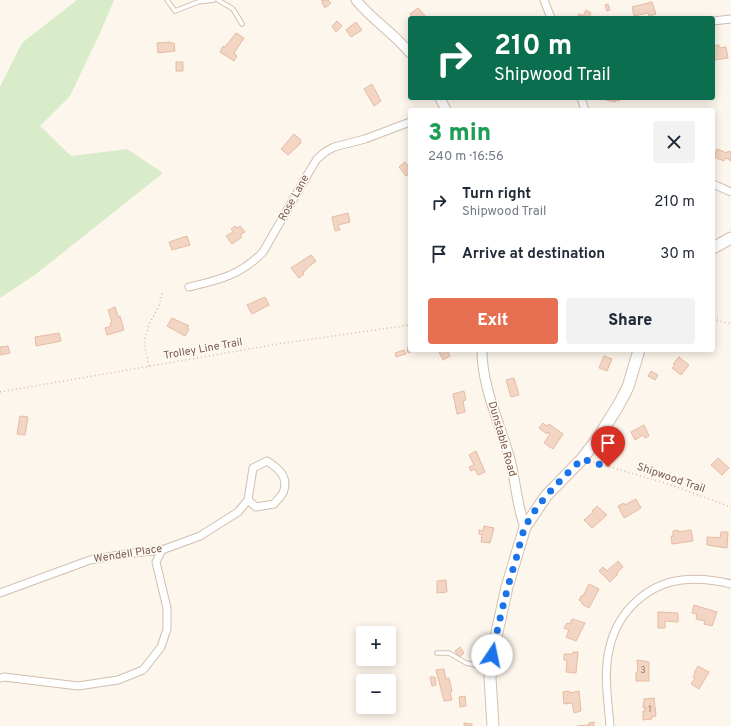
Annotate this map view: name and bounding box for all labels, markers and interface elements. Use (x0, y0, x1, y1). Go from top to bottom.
text: 210 m (494, 29, 572, 65)
icon: right (428, 32, 480, 84)
text: Shipwood Trail (494, 64, 611, 87)
text: 3 min (428, 119, 491, 149)
button: close (653, 121, 695, 163)
text: 240 m · 16:56 (428, 149, 504, 165)
street label: Rose Lane (276, 172, 313, 224)
text: Turn right (462, 185, 531, 204)
icon: right (428, 191, 450, 213)
text: 210 m (654, 193, 695, 212)
text: Shipwood Trail (462, 204, 546, 220)
icon: arrive (428, 243, 450, 265)
text: Arrive at destination (462, 245, 605, 264)
text: 30 m (660, 245, 695, 264)
button: Exit (428, 298, 558, 344)
button: Share (566, 298, 695, 344)
street label: Trolley Line Trail (162, 335, 244, 363)
street label: Dunstable Road (485, 400, 519, 478)
pin (591, 426, 625, 467)
icon: arrive (597, 432, 619, 454)
street label: Shipwood Trail (635, 460, 707, 496)
street label: Wendell Place (93, 542, 163, 566)
map controls (356, 626, 396, 714)
button: + (356, 626, 396, 666)
position arrow (471, 634, 513, 676)
house number: 3 (640, 665, 646, 676)
button: − (356, 674, 396, 714)
house number: 1 (648, 704, 652, 715)

